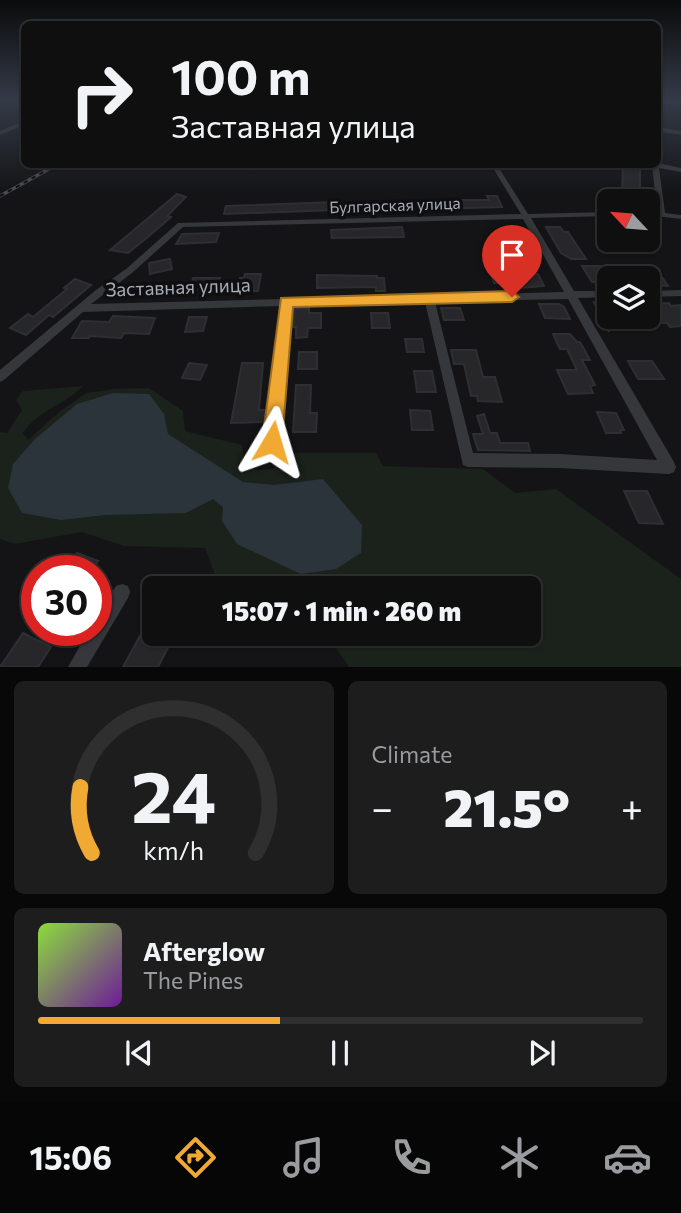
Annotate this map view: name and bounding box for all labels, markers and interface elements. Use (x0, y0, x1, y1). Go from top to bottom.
text: 100 m (171, 45, 310, 105)
icon: right (56, 49, 147, 140)
text: Заставная улица (171, 105, 416, 145)
north arrow (597, 189, 660, 252)
map controls (597, 189, 660, 329)
street label: Булгарская улица (329, 193, 461, 216)
pin (482, 225, 542, 297)
icon: arrive (493, 236, 531, 274)
button: layers (597, 266, 660, 329)
street label: Заставная улица (105, 272, 251, 301)
position arrow (235, 405, 309, 479)
speed limit sign: 30 (21, 555, 112, 646)
text: 15:07 · 1 min · 260 m (222, 595, 461, 626)
text: Climate (372, 740, 453, 768)
text: 24 (131, 750, 216, 839)
text: 21.5° (444, 774, 570, 838)
text: − (372, 783, 393, 830)
text: + (621, 783, 643, 830)
text: km/h (143, 835, 204, 865)
text: Afterglow (143, 935, 265, 966)
text: The Pines (143, 966, 244, 994)
icon: previous (120, 1034, 158, 1072)
icon: pause (321, 1034, 359, 1072)
icon: next (523, 1034, 561, 1072)
icon: directions (171, 1133, 220, 1182)
icon: music (279, 1133, 328, 1182)
icon: phone (387, 1133, 436, 1182)
icon: climate (495, 1133, 544, 1182)
icon: car (603, 1133, 652, 1182)
text: 15:06 (29, 1137, 112, 1177)

